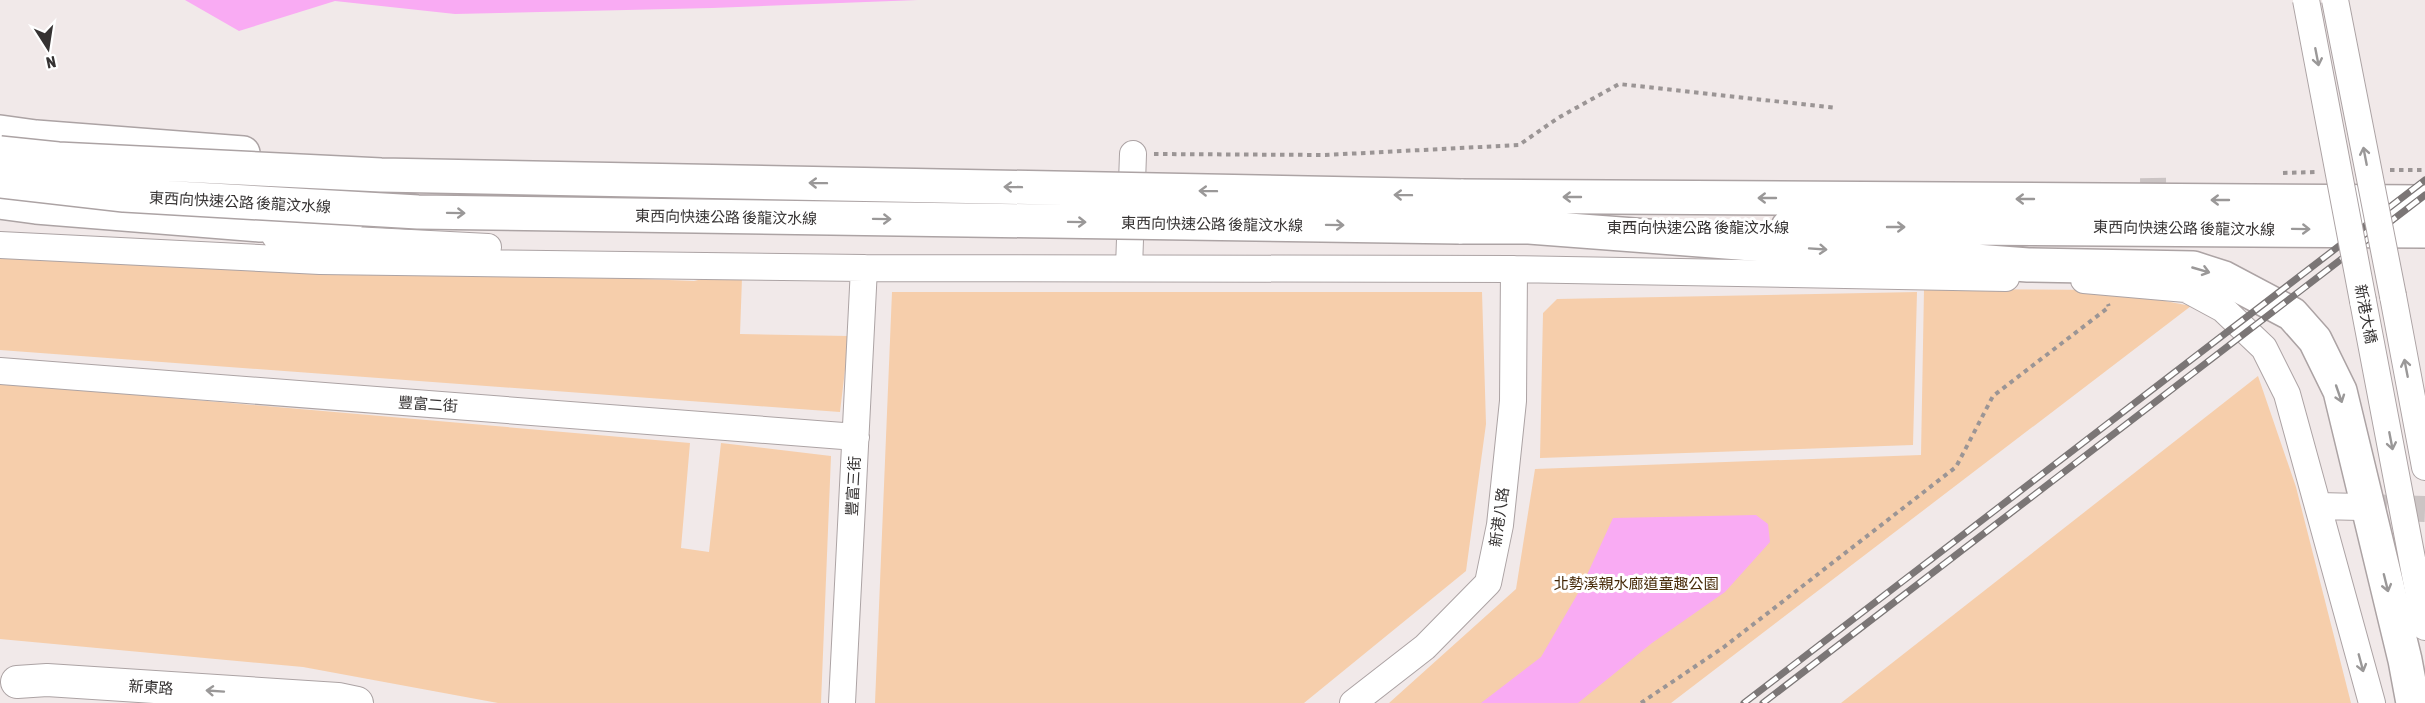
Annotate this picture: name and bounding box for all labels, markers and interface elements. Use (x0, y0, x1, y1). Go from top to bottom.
north arrow (18, 18, 78, 78)
one-way arrow (2312, 47, 2323, 67)
text: N (45, 53, 58, 72)
one-way arrow (2359, 147, 2370, 166)
one-way arrow (808, 177, 828, 189)
one-way arrow (1003, 181, 1023, 193)
one-way arrow (1198, 185, 1218, 197)
street label: 東西向快速公路 後龍汶水線 (149, 189, 331, 215)
one-way arrow (1393, 189, 1413, 201)
one-way arrow (1562, 191, 1582, 202)
one-way arrow (1757, 192, 1777, 203)
one-way arrow (2015, 193, 2035, 205)
one-way arrow (2210, 194, 2230, 206)
one-way arrow (446, 207, 466, 219)
street label: 東西向快速公路 後龍汶水線 (635, 207, 817, 227)
one-way arrow (872, 213, 892, 225)
street label: 東西向快速公路 後龍汶水線 (1121, 214, 1303, 234)
one-way arrow (1067, 216, 1087, 228)
street label: 東西向快速公路 後龍汶水線 (2093, 218, 2275, 238)
street label: 東西向快速公路 後龍汶水線 (1607, 219, 1789, 236)
one-way arrow (1325, 220, 1345, 231)
one-way arrow (1885, 221, 1905, 233)
one-way arrow (2290, 224, 2310, 235)
one-way arrow (1808, 244, 1827, 255)
one-way arrow (2191, 265, 2210, 277)
street label: 新港大橋 (2352, 283, 2380, 345)
one-way arrow (2400, 359, 2411, 378)
one-way arrow (2334, 384, 2345, 403)
street label: 豐富二街 (397, 393, 459, 415)
one-way arrow (2386, 430, 2397, 450)
street label: 豐富三街 (843, 456, 863, 516)
street label: 新港八路 (1486, 486, 1512, 548)
one-way arrow (2380, 573, 2392, 592)
park label: 北勢溪親水廊道童趣公園 (1553, 575, 1719, 592)
one-way arrow (2356, 654, 2368, 673)
street label: 新東路 (128, 677, 174, 697)
one-way arrow (206, 685, 226, 696)

